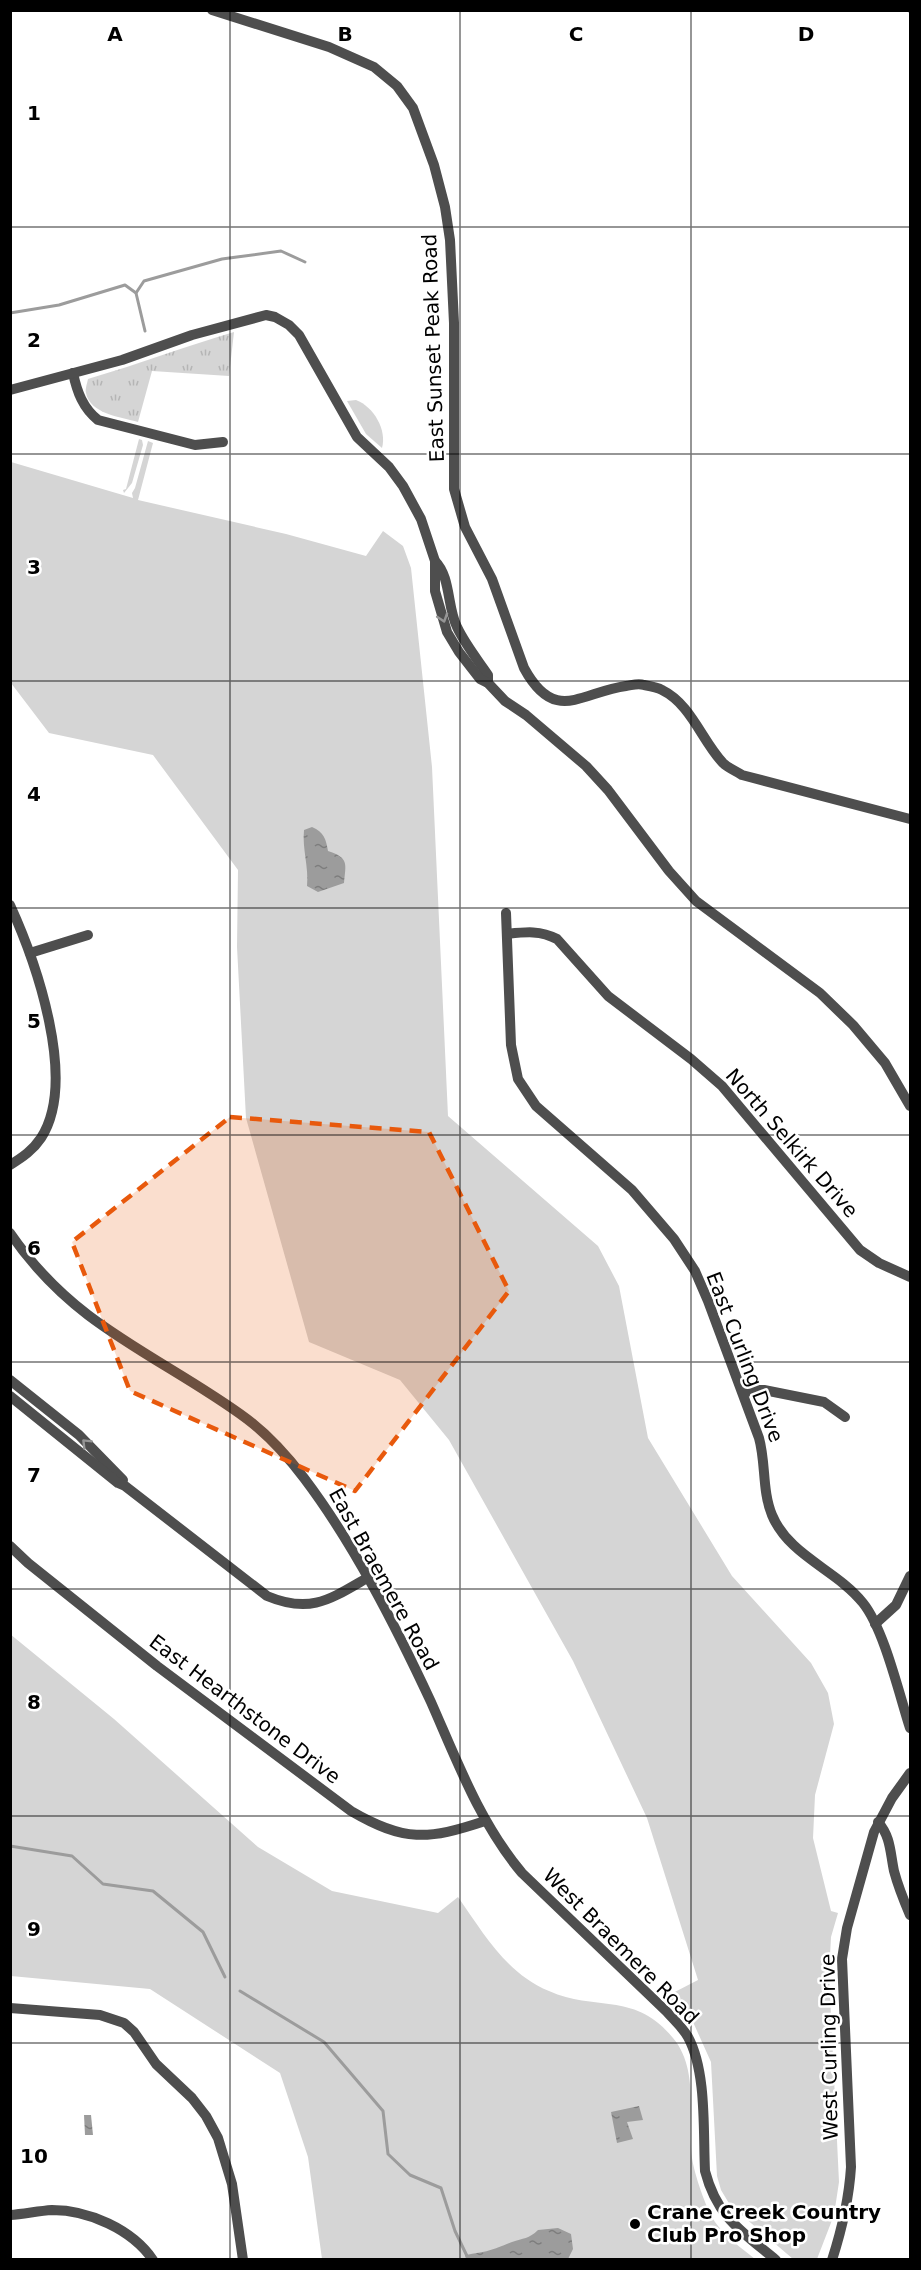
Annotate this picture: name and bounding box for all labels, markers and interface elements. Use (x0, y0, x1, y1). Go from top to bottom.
text: A (107, 22, 123, 46)
text: B (337, 22, 353, 46)
text: C (569, 22, 583, 46)
text: D (798, 22, 814, 46)
text: 1 (27, 101, 41, 125)
street label: East Sunset Peak Road (417, 233, 449, 463)
text: 2 (27, 328, 41, 352)
text: 3 (27, 555, 41, 579)
one-way arrow (435, 612, 448, 623)
text: 4 (27, 782, 41, 806)
text: 5 (27, 1009, 41, 1033)
street label: North Selkirk Drive (721, 1064, 863, 1222)
text: 6 (27, 1236, 41, 1260)
street label: East Curling Drive (701, 1268, 789, 1446)
one-way arrow (83, 1439, 94, 1450)
text: 7 (27, 1463, 41, 1487)
street label: East Braemere Road (324, 1484, 444, 1674)
street label: East Hearthstone Drive (145, 1629, 345, 1789)
text: 8 (27, 1690, 41, 1714)
street label: West Braemere Road (538, 1863, 704, 2029)
text: 9 (27, 1917, 41, 1941)
street label: West Curling Drive (815, 1954, 843, 2140)
text: 10 (20, 2144, 48, 2168)
place label: Crane Creek Country Club Pro Shop (647, 2200, 881, 2247)
marker: Crane Creek Country Club Pro Shop (628, 2217, 642, 2231)

